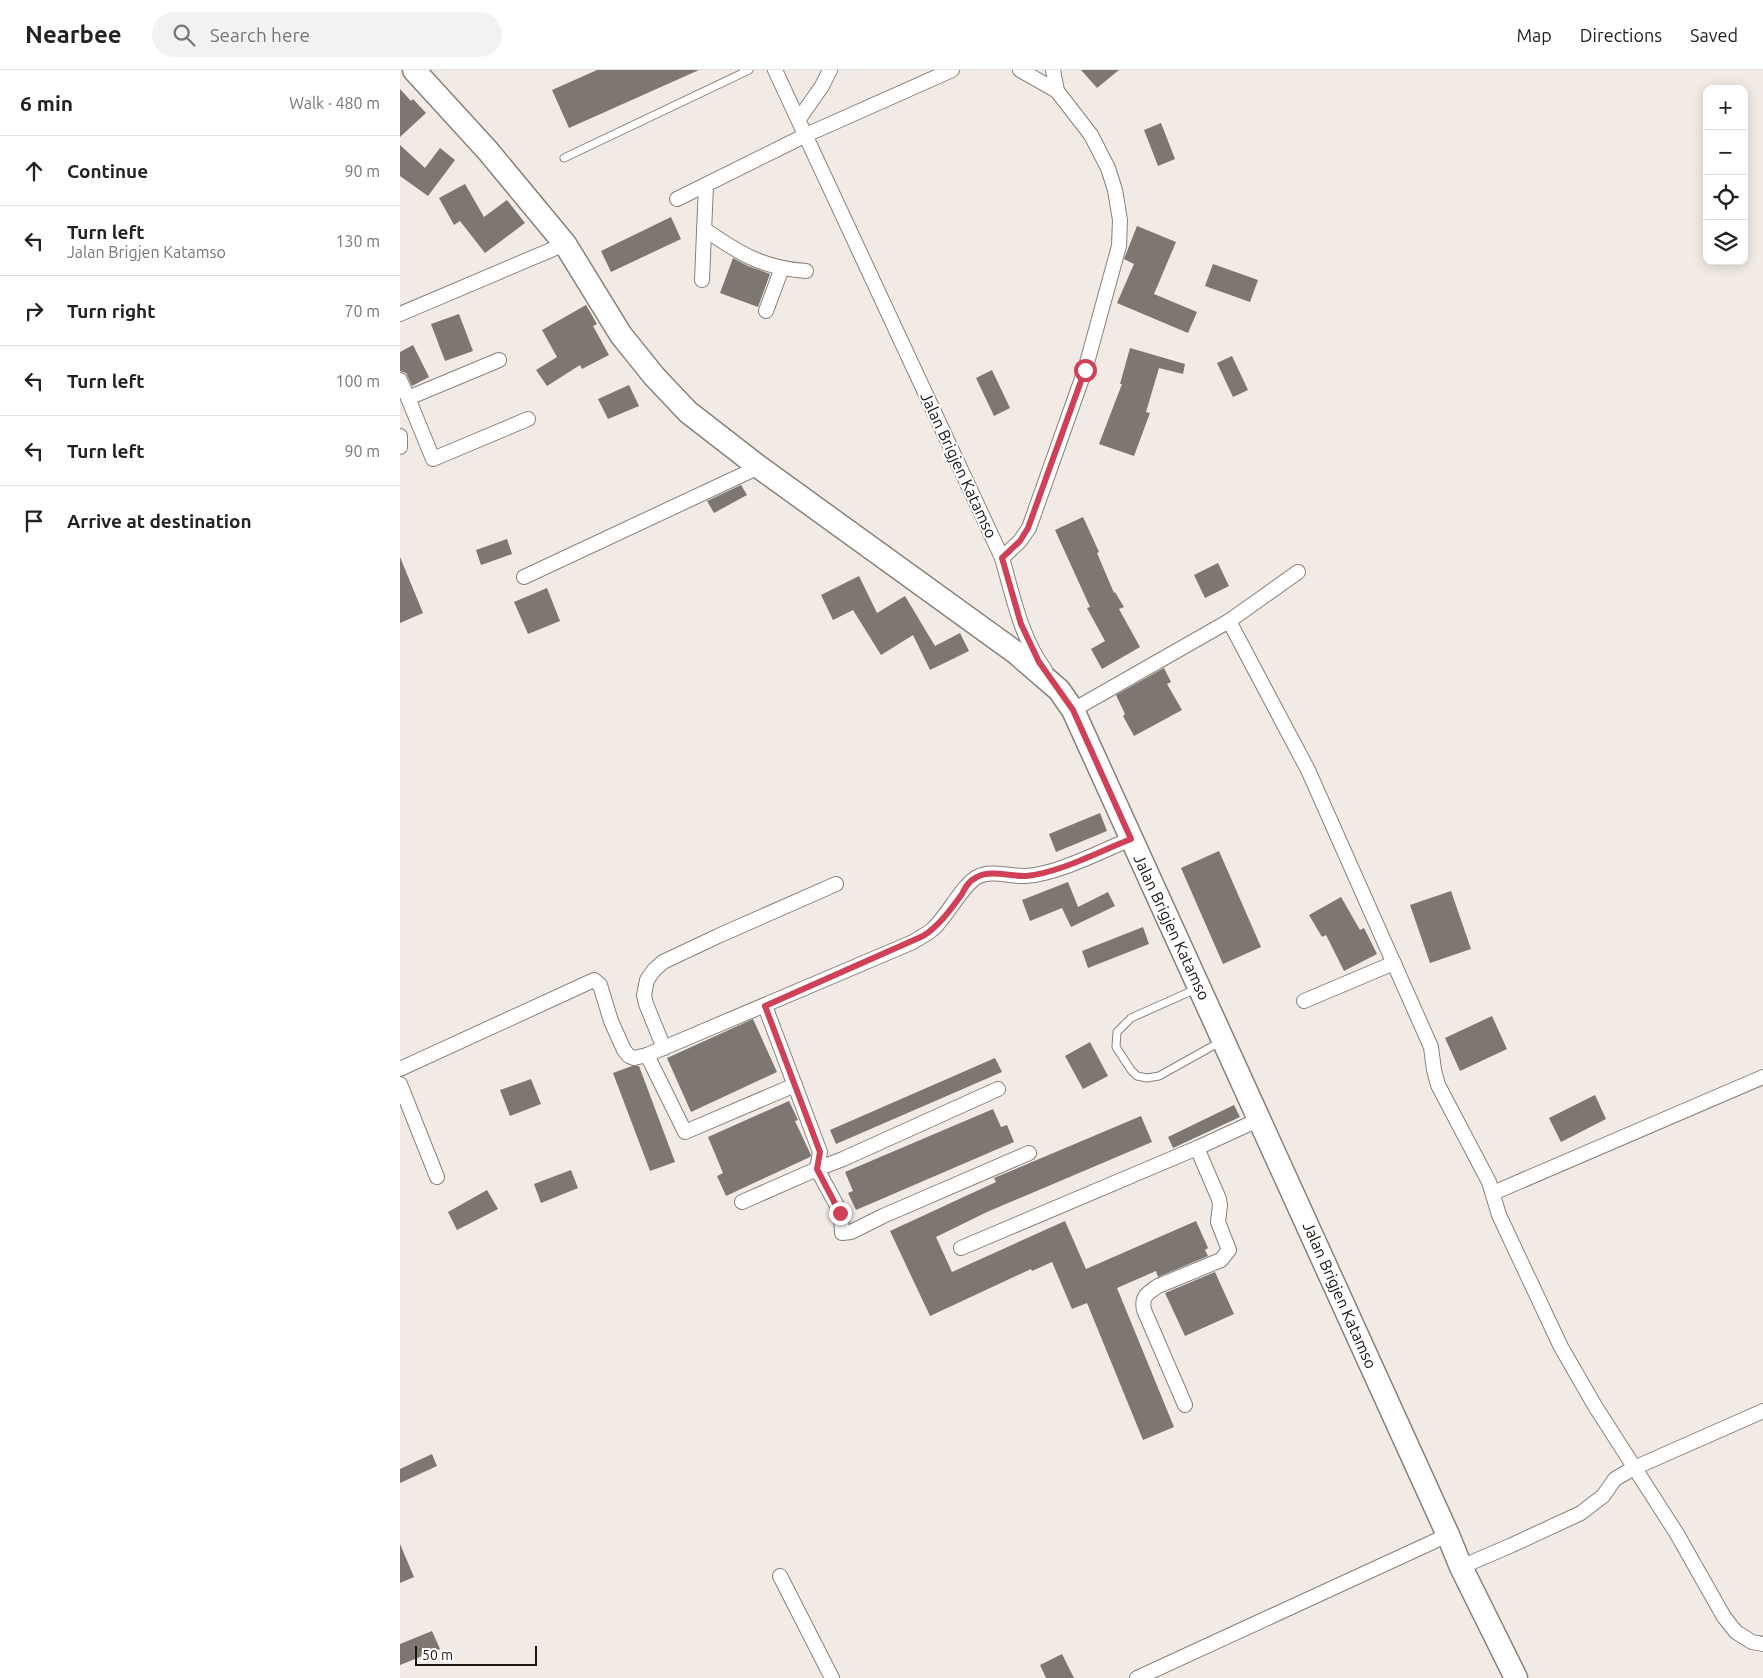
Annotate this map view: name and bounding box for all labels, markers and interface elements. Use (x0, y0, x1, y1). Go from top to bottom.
search box (152, 12, 502, 57)
text: Nearbee (25, 21, 122, 48)
icon: search (170, 21, 198, 49)
text: Search here (210, 24, 310, 46)
text: Map (1516, 25, 1552, 45)
text: Directions (1580, 25, 1662, 45)
text: Saved (1690, 25, 1738, 45)
map controls (1703, 85, 1748, 265)
button: + (1703, 85, 1748, 130)
text: 6 min (20, 91, 73, 115)
text: Walk · 480 m (289, 94, 380, 112)
button: − (1703, 130, 1748, 175)
icon: ahead (20, 157, 48, 185)
text: Continue (67, 160, 148, 182)
text: 90 m (344, 162, 380, 180)
button: locate (1703, 175, 1748, 220)
button: layers (1703, 220, 1748, 265)
text: Turn left (67, 221, 145, 243)
icon: left (20, 227, 48, 255)
text: 130 m (335, 232, 380, 250)
text: Jalan Brigjen Katamso (67, 243, 226, 261)
icon: right (20, 297, 48, 325)
text: Turn right (67, 300, 155, 322)
text: 70 m (344, 302, 380, 320)
route start (1074, 359, 1097, 382)
icon: left (20, 367, 48, 395)
text: Turn left (67, 370, 145, 392)
text: 100 m (335, 372, 380, 390)
street label: Jalan Brigjen Katamso (917, 389, 1001, 541)
icon: left (20, 437, 48, 465)
text: Turn left (67, 440, 145, 462)
text: 90 m (344, 442, 380, 460)
icon: arrive (20, 507, 48, 535)
text: Arrive at destination (67, 510, 252, 532)
street label: Jalan Brigjen Katamso (1130, 851, 1214, 1003)
route end (829, 1202, 852, 1225)
street label: Jalan Brigjen Katamso (1299, 1219, 1381, 1371)
scale bar (415, 1643, 538, 1666)
text: 50 m (422, 1647, 453, 1663)

